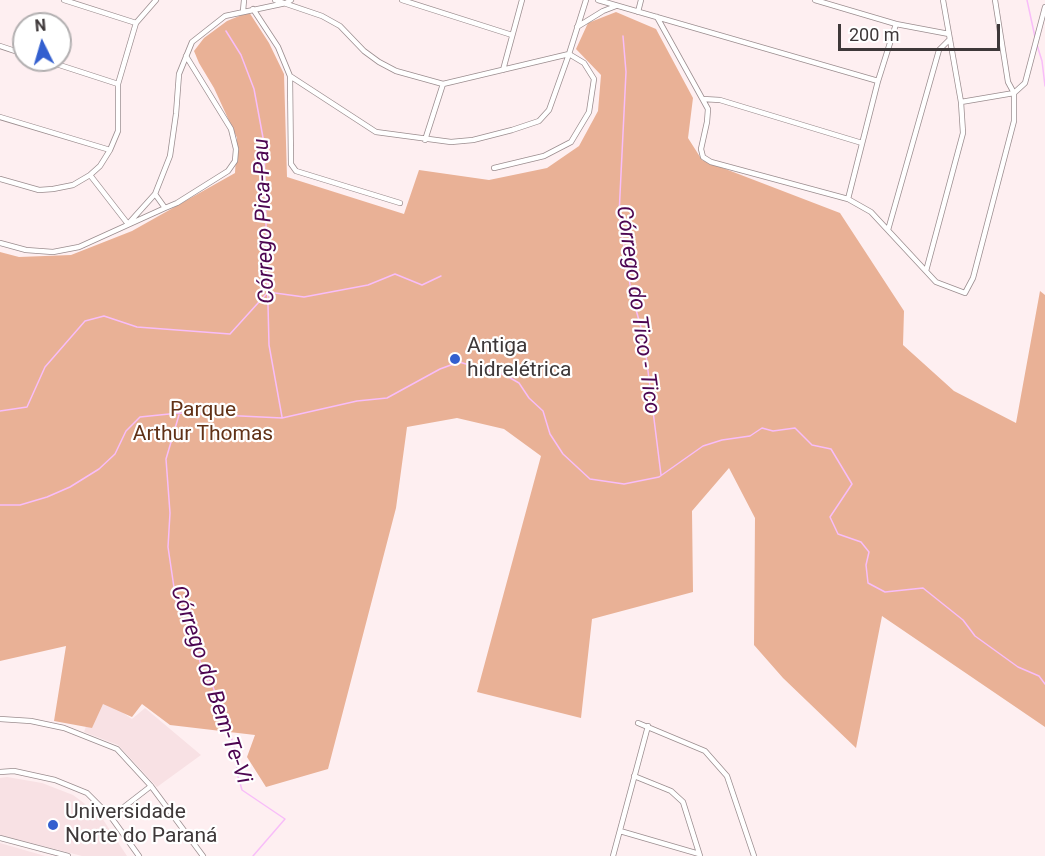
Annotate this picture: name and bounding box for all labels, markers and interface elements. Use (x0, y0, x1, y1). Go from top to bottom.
north arrow (12, 12, 72, 72)
scale bar (841, 12, 1003, 50)
text: N (34, 16, 47, 36)
text: 200 m (849, 24, 900, 45)
water label: Córrego Pica-Pau (249, 138, 281, 304)
water label: Córrego do Tico - Tico (609, 204, 665, 416)
place label: Antiga hidrelétrica (467, 334, 571, 384)
marker: Antiga hidrelétrica (448, 352, 462, 366)
park label: Parque Arthur Thomas (133, 398, 273, 448)
water label: Córrego do Bem-Te-Vi (164, 583, 256, 787)
place label: Universidade Norte do Paraná (65, 800, 218, 850)
marker: Universidade Norte do Paraná (46, 818, 60, 832)

